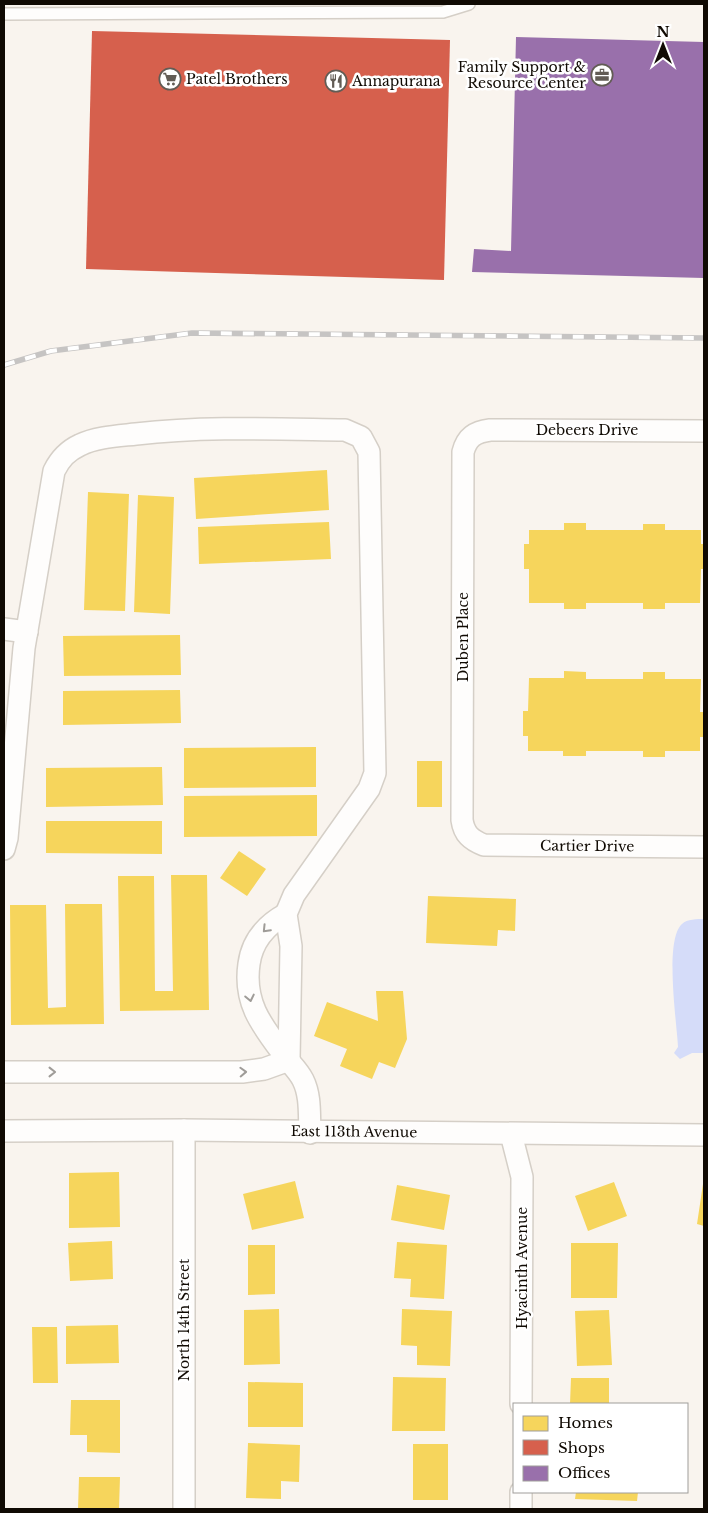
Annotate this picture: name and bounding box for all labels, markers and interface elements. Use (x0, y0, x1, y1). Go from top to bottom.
north arrow (638, 20, 688, 70)
text: N (656, 23, 670, 41)
place label: Family Support & Resource Center (458, 58, 586, 92)
office icon: Family Support & Resource Center (590, 63, 614, 87)
supermarket icon: Patel Brothers (158, 67, 182, 91)
restaurant icon: Annapurana (324, 69, 348, 93)
place label: Patel Brothers (186, 70, 288, 88)
place label: Annapurana (351, 72, 441, 90)
street label: Debeers Drive (536, 421, 638, 439)
street label: Duben Place (454, 592, 472, 682)
street label: Cartier Drive (540, 837, 634, 855)
one-way arrow (263, 923, 272, 932)
one-way arrow (244, 993, 255, 1002)
one-way arrow (239, 1066, 247, 1077)
one-way arrow (49, 1067, 57, 1077)
street label: East 113th Avenue (291, 1122, 417, 1141)
street label: Hyacinth Avenue (513, 1207, 531, 1329)
street label: North 14th Street (175, 1258, 193, 1381)
legend (513, 1403, 688, 1493)
text: Homes (558, 1413, 613, 1432)
text: Shops (558, 1438, 605, 1457)
text: Offices (558, 1463, 610, 1482)

